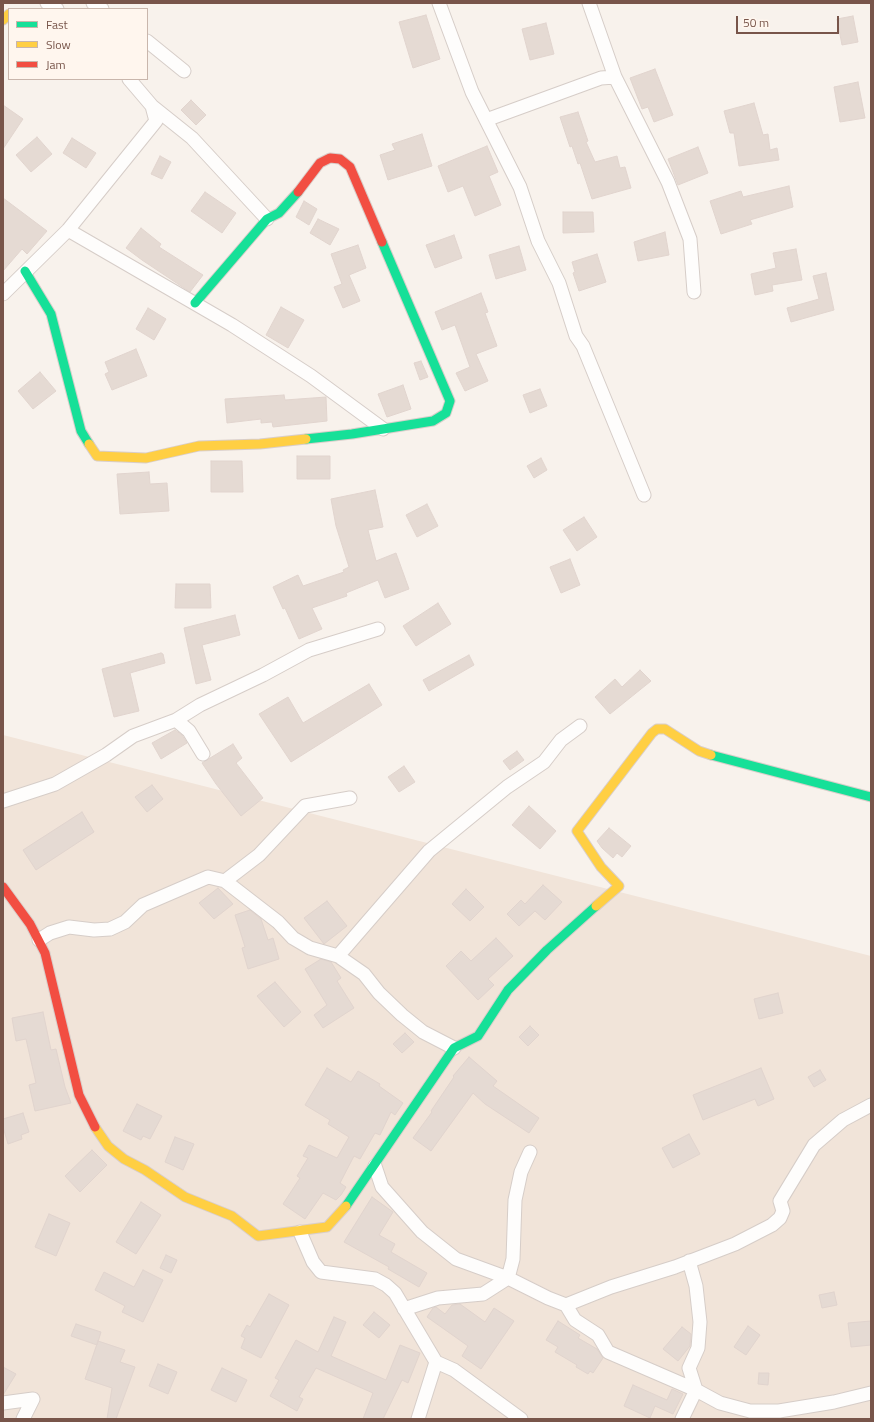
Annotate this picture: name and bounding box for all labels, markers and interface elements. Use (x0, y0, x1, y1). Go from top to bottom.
legend (8, 8, 148, 80)
scale bar (738, 8, 841, 34)
text: 50 m (743, 13, 769, 32)
text: Fast (46, 15, 68, 34)
text: Slow (46, 35, 71, 54)
text: Jam (46, 55, 66, 74)

